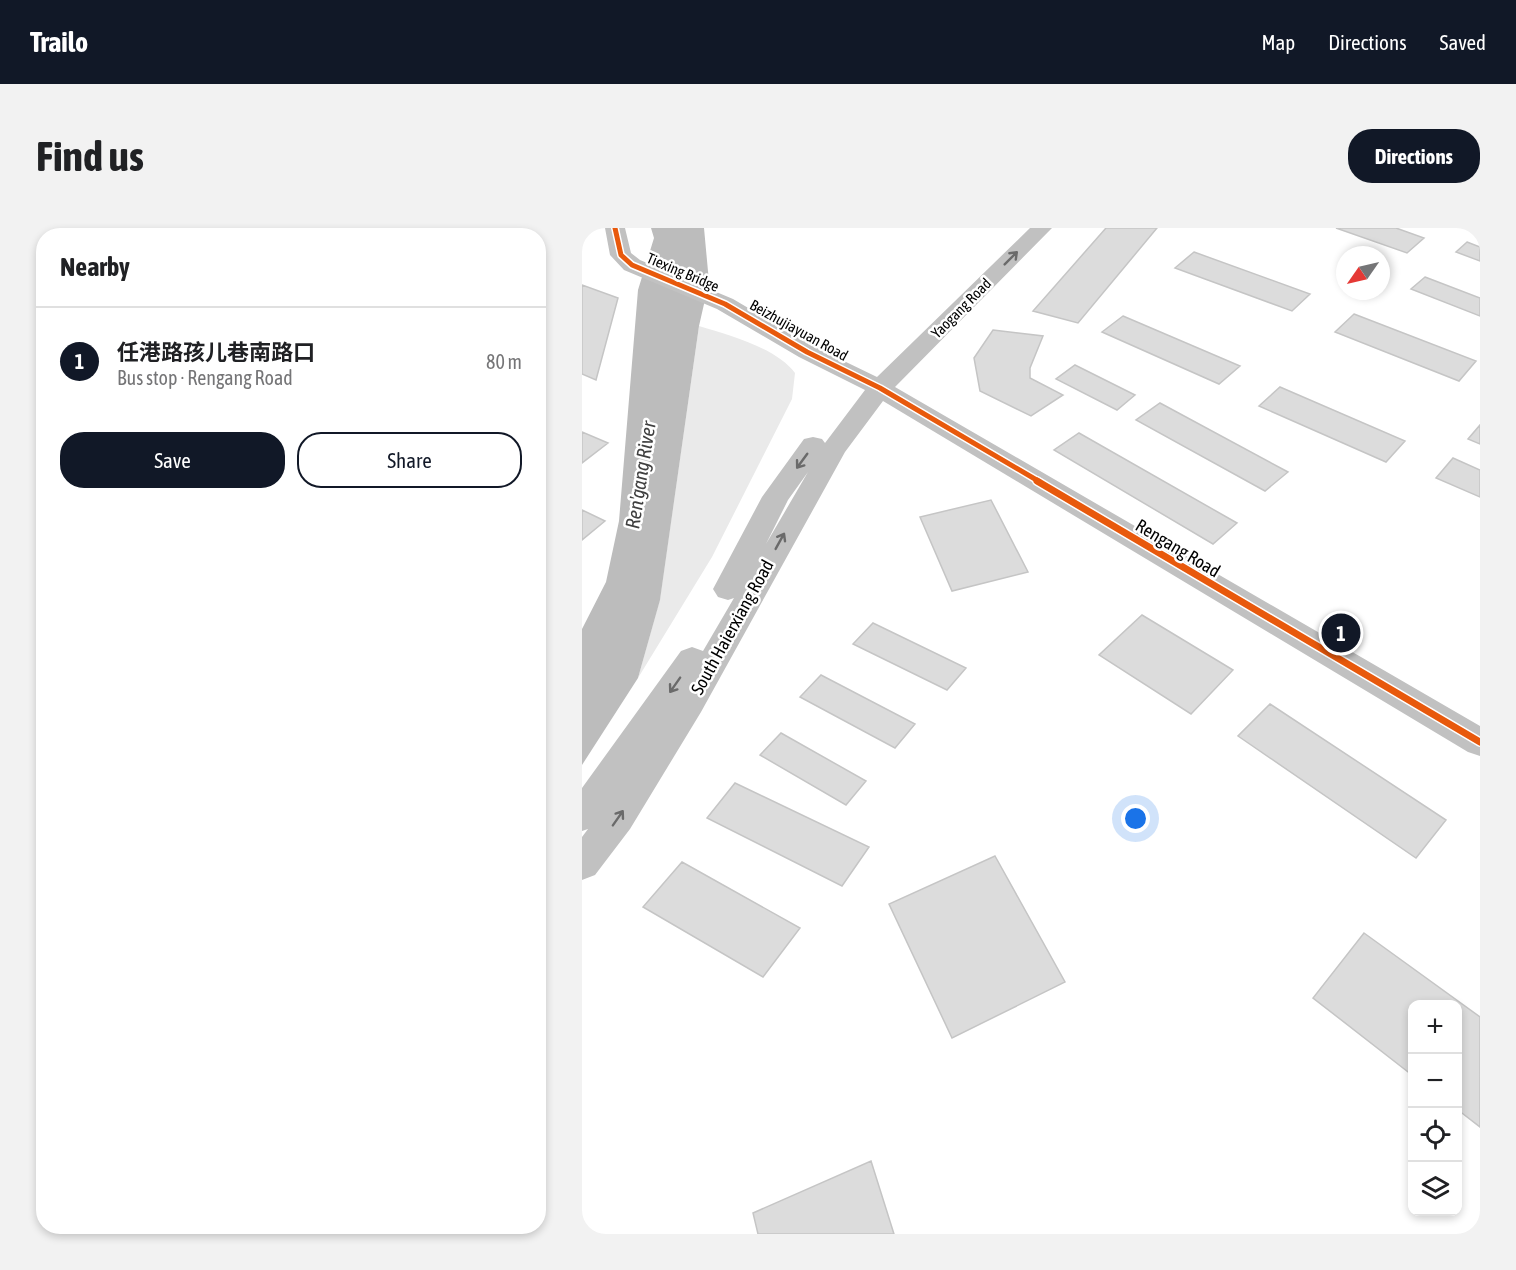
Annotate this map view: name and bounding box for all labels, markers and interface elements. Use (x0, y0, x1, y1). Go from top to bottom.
text: Trailo (30, 26, 88, 58)
text: Map (1261, 30, 1295, 54)
text: Directions (1328, 30, 1407, 54)
text: Saved (1440, 30, 1486, 54)
button: Directions (1348, 129, 1480, 183)
text: Find us (36, 132, 144, 180)
north arrow (1336, 246, 1390, 300)
street label: Tiexing Bridge (644, 249, 722, 295)
one-way arrow (1004, 251, 1019, 266)
text: Nearby (60, 252, 130, 282)
street label: Yaogang Road (928, 275, 994, 341)
street label: Beizhujiayuan Road (747, 296, 851, 364)
text: 任港路孩儿巷南路口 (117, 339, 315, 365)
text: 1 (75, 350, 84, 373)
text: 80 m (486, 350, 522, 373)
text: Bus stop · Rengang Road (117, 366, 293, 389)
water label: Ren'gang River (620, 418, 660, 530)
button: Save (60, 432, 285, 488)
button: Share (297, 432, 522, 488)
one-way arrow (796, 452, 808, 468)
street label: Rengang Road (1132, 515, 1224, 581)
one-way arrow (774, 533, 786, 550)
street label: South Haierxiang Road (686, 556, 778, 698)
pin: 1 (1322, 610, 1360, 656)
one-way arrow (669, 676, 681, 692)
your location (1121, 804, 1150, 833)
one-way arrow (612, 810, 624, 826)
map controls (1408, 1000, 1462, 1216)
button: + (1408, 1000, 1462, 1054)
button: − (1408, 1054, 1462, 1108)
button: locate (1408, 1108, 1462, 1162)
button: layers (1408, 1162, 1462, 1216)

